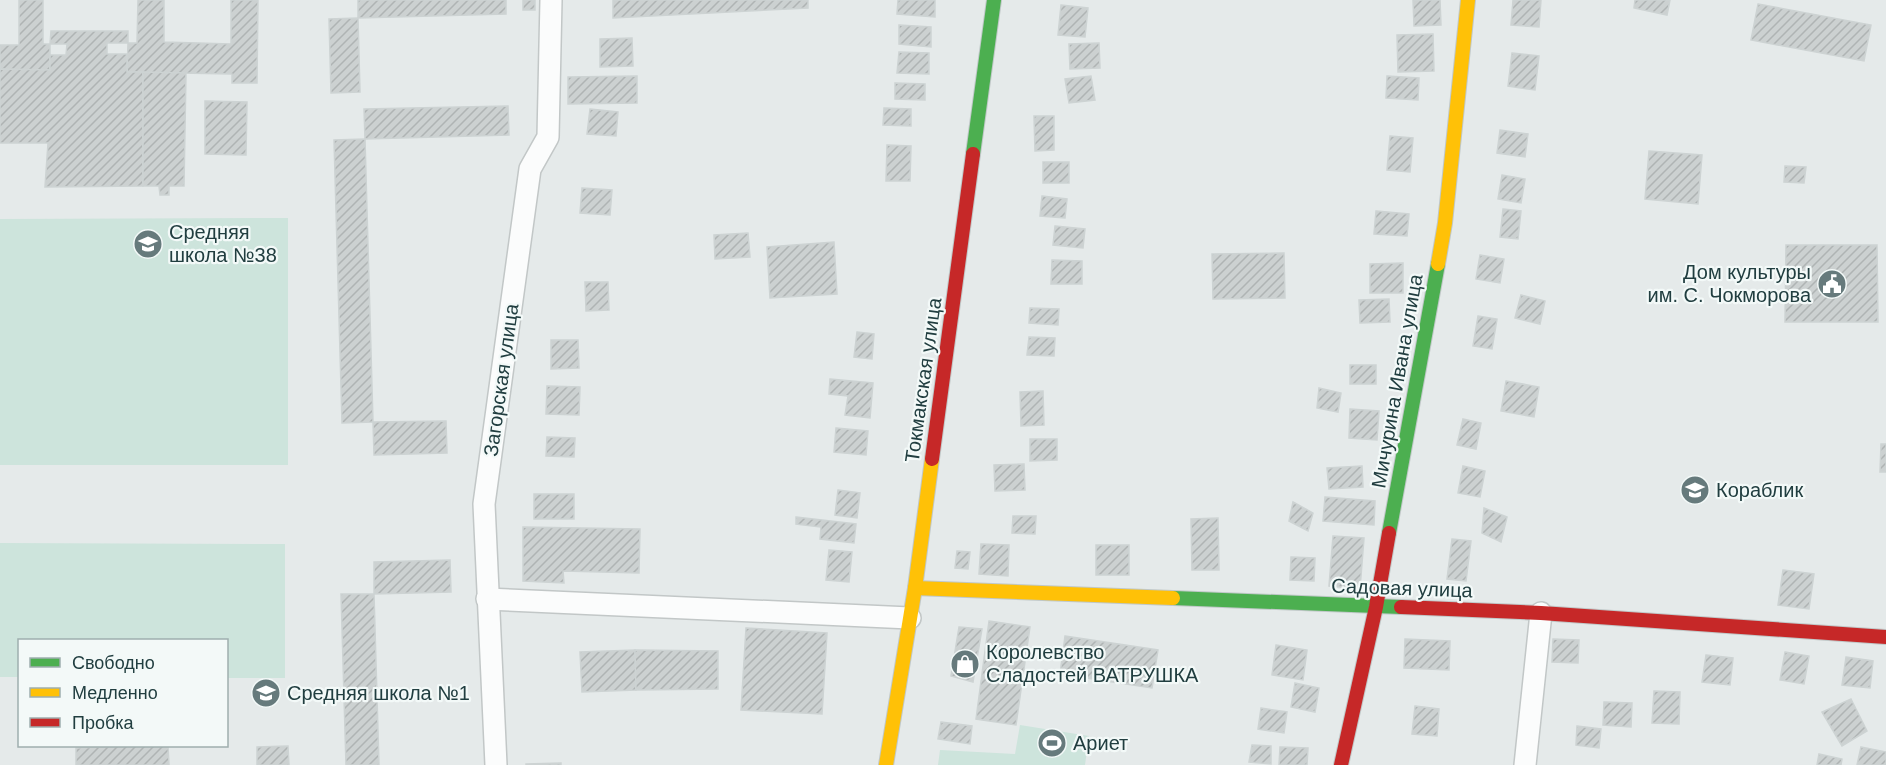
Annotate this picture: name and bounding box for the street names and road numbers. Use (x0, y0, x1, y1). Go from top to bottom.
street label: Мичурина Ивана улица (1367, 272, 1427, 490)
street label: Токмакская улица (901, 295, 946, 464)
street label: Загорская улица (479, 301, 523, 458)
street label: Садовая улица (1331, 575, 1474, 601)

